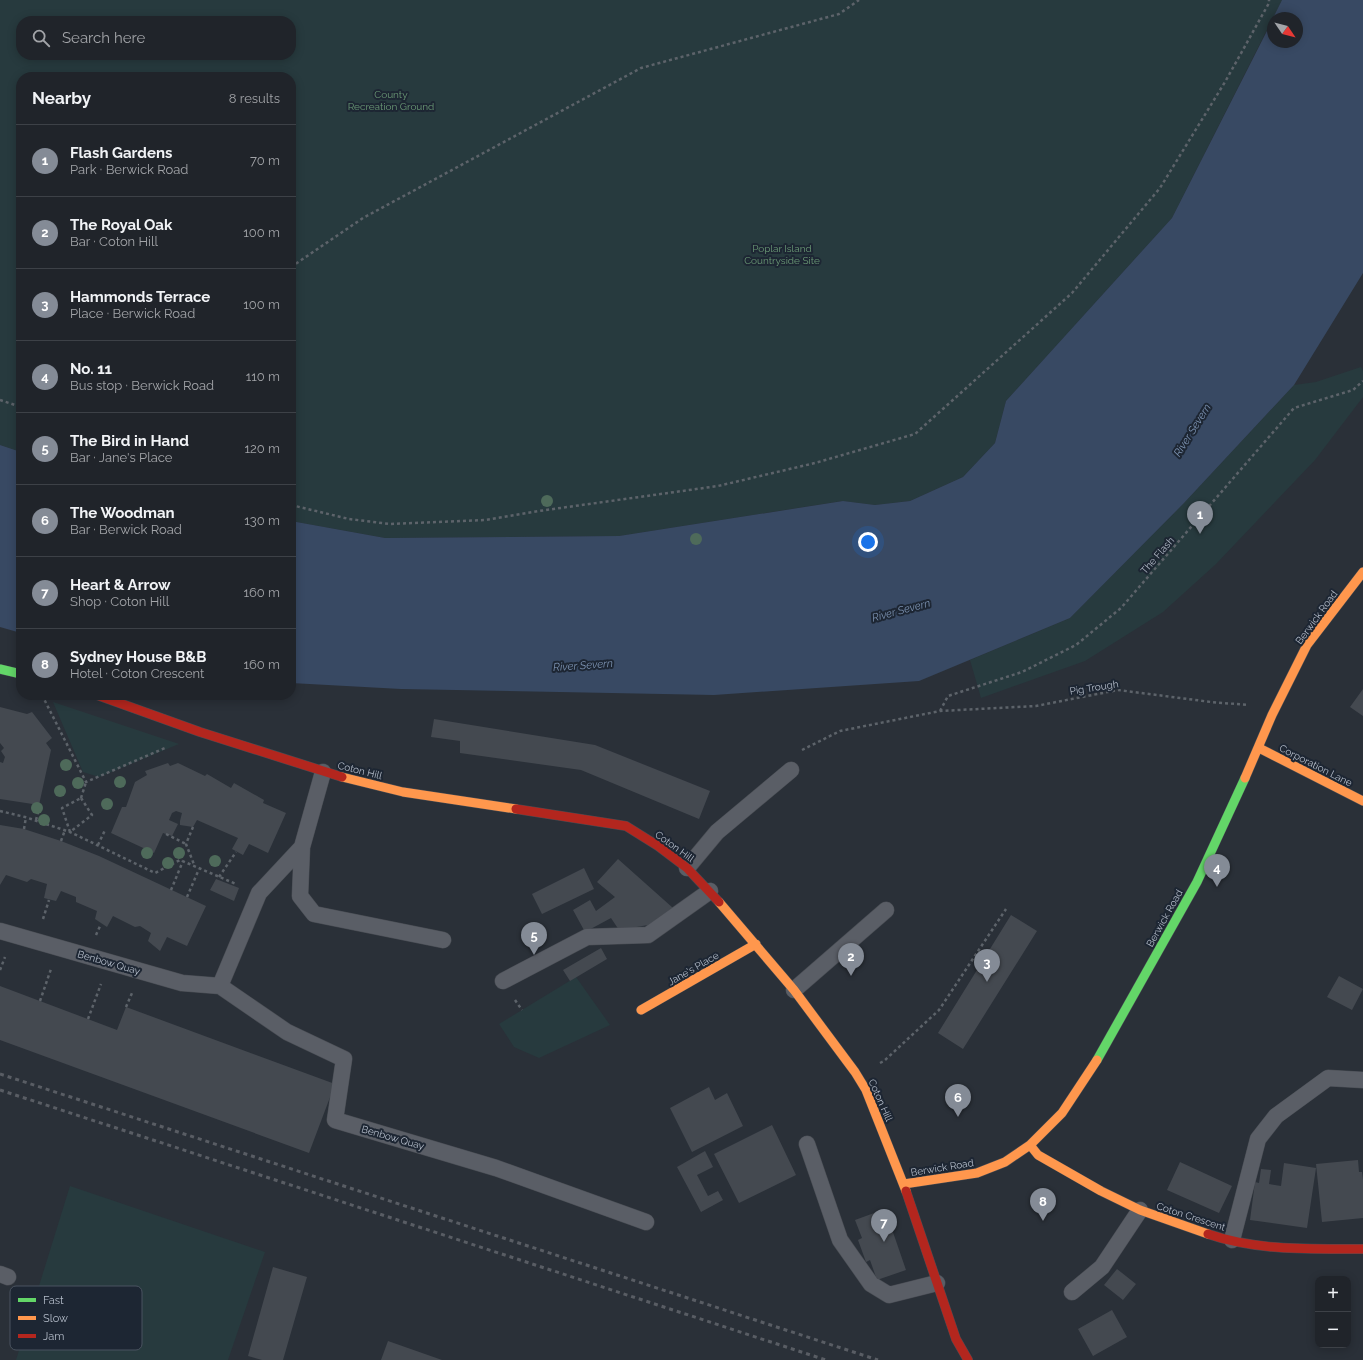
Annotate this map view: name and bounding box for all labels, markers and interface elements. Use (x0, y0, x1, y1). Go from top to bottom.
north arrow (1267, 12, 1303, 48)
search box (16, 16, 296, 60)
icon: search (30, 27, 52, 49)
text: Search here (62, 29, 145, 47)
text: Nearby (32, 88, 91, 108)
park label: County Recreation Ground (348, 89, 434, 112)
text: 8 results (229, 91, 280, 106)
text: Flash Gardens (70, 144, 172, 162)
text: 1 (42, 153, 48, 168)
text: 70 m (250, 153, 280, 168)
text: Park · Berwick Road (70, 162, 188, 177)
text: The Royal Oak (70, 216, 172, 234)
text: 2 (41, 225, 49, 240)
text: 100 m (243, 225, 280, 240)
text: Bar · Coton Hill (70, 234, 158, 249)
park label: Poplar Island Countryside Site (744, 243, 820, 266)
text: Hammonds Terrace (70, 288, 210, 306)
text: 3 (41, 297, 49, 312)
text: 100 m (243, 297, 280, 312)
text: Place · Berwick Road (70, 306, 195, 321)
text: No. 11 (70, 360, 112, 378)
text: 4 (41, 369, 49, 384)
text: 110 m (246, 369, 280, 384)
text: Bus stop · Berwick Road (70, 378, 214, 393)
water label: River Severn (1171, 401, 1214, 459)
text: The Bird in Hand (70, 432, 189, 450)
text: 5 (41, 441, 49, 456)
text: 120 m (244, 441, 280, 456)
text: Bar · Jane's Place (70, 450, 172, 465)
pin: 1 (1187, 501, 1213, 534)
text: The Woodman (70, 504, 175, 522)
text: 6 (41, 513, 49, 528)
text: 130 m (244, 513, 280, 528)
text: Bar · Berwick Road (70, 522, 182, 537)
your location (858, 532, 878, 552)
street label: The Flash (1138, 535, 1176, 576)
text: Heart & Arrow (70, 576, 171, 594)
text: 7 (41, 585, 49, 600)
text: 160 m (243, 585, 280, 600)
street label: Berwick Road (1293, 588, 1340, 646)
text: Shop · Coton Hill (70, 594, 169, 609)
water label: River Severn (870, 596, 932, 625)
text: Sydney House B&B (70, 648, 206, 666)
text: 8 (41, 657, 49, 672)
text: 160 m (243, 657, 280, 672)
water label: River Severn (553, 657, 613, 674)
text: Hotel · Coton Crescent (70, 666, 204, 681)
street label: Pig Trough (1069, 678, 1119, 697)
street label: Corporation Lane (1278, 742, 1354, 789)
street label: Coton Hill (337, 760, 383, 781)
street label: Coton Hill (653, 829, 696, 864)
pin: 4 (1204, 854, 1230, 887)
street label: Berwick Road (1144, 888, 1185, 949)
pin: 5 (521, 922, 547, 955)
pin: 2 (838, 943, 864, 976)
street label: Benbow Quay (76, 948, 142, 977)
street label: Jane's Place (666, 949, 721, 987)
pin: 3 (974, 949, 1000, 982)
street label: Coton Hill (866, 1077, 895, 1123)
pin: 6 (945, 1084, 971, 1117)
street label: Benbow Quay (360, 1123, 426, 1152)
street label: Berwick Road (910, 1157, 974, 1178)
pin: 8 (1030, 1188, 1056, 1221)
street label: Coton Crescent (1155, 1200, 1227, 1233)
pin: 7 (871, 1209, 897, 1242)
map controls (1315, 1276, 1351, 1348)
button: + (1315, 1276, 1351, 1312)
legend (10, 1286, 142, 1350)
text: Fast (43, 1294, 64, 1307)
text: Slow (43, 1312, 68, 1325)
button: − (1315, 1312, 1351, 1348)
text: Jam (43, 1330, 64, 1343)

